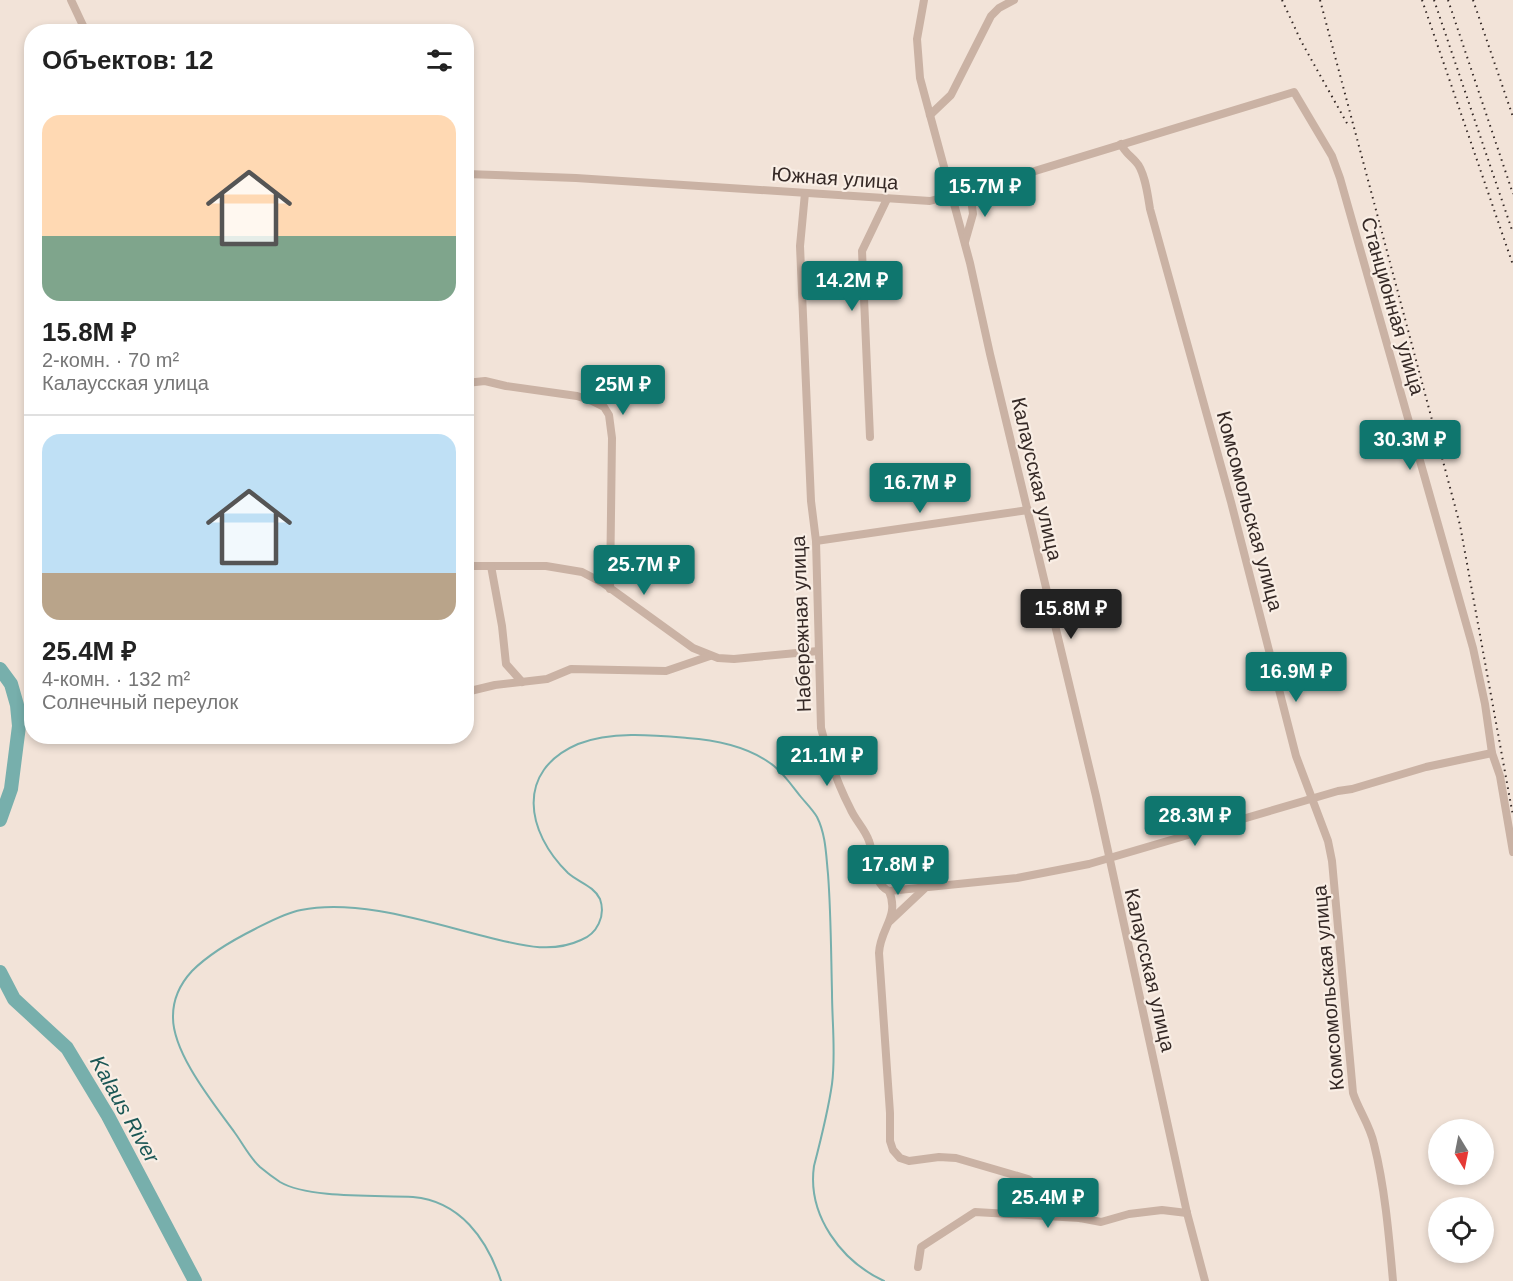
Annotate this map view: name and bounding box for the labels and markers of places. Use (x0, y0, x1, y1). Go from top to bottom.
pin: 15.7M ₽ (930, 167, 1040, 218)
pin: 14.2M ₽ (797, 261, 907, 312)
pin: 25M ₽ (581, 365, 665, 416)
pin: 30.3M ₽ (1355, 420, 1465, 471)
pin: 16.7M ₽ (865, 463, 975, 514)
pin: 25.7M ₽ (589, 545, 699, 596)
pin: 15.8M ₽ (1016, 589, 1126, 640)
pin: 16.9M ₽ (1241, 652, 1351, 703)
pin: 21.1M ₽ (772, 736, 882, 787)
pin: 28.3M ₽ (1140, 796, 1250, 847)
pin: 17.8M ₽ (843, 845, 953, 896)
pin: 25.4M ₽ (993, 1178, 1103, 1229)

